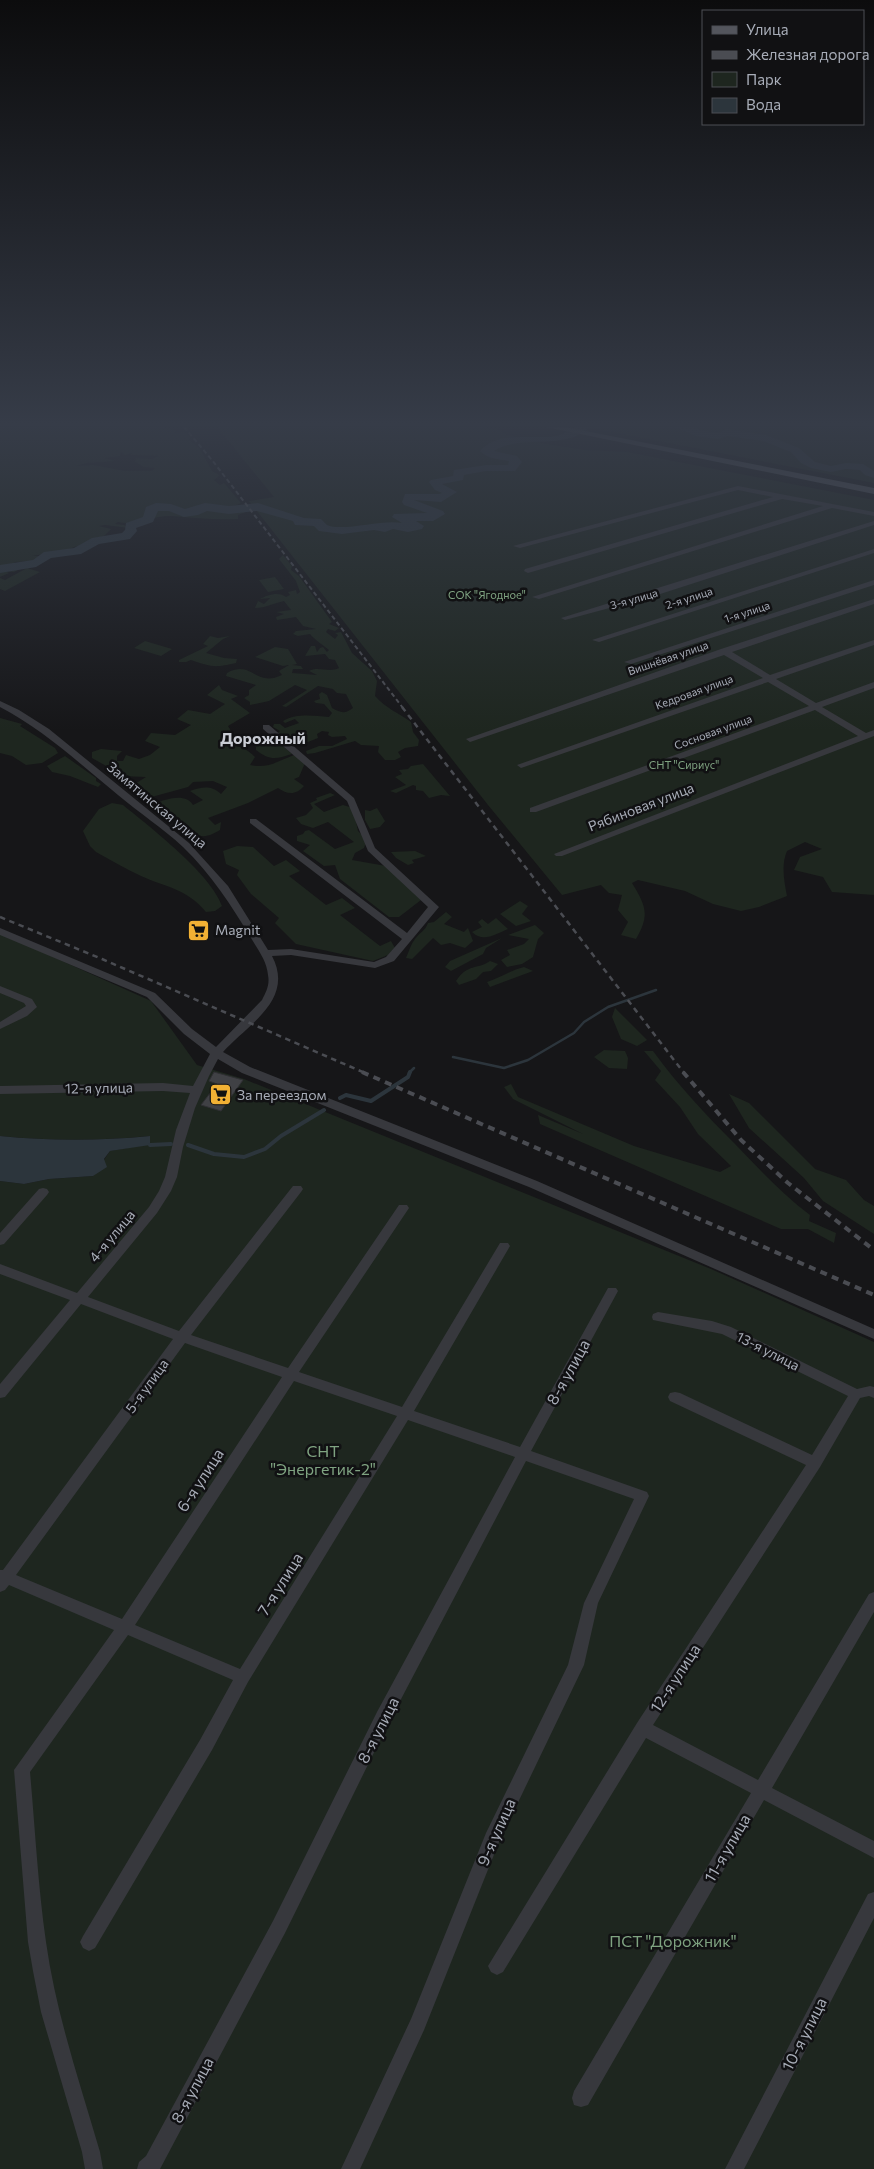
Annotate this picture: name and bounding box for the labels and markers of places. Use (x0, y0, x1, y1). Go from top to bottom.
supermarket icon: Magnit (187, 918, 211, 942)
place label: Magnit (215, 921, 261, 938)
supermarket icon: За переездом (209, 1083, 233, 1107)
place label: За переездом (237, 1086, 327, 1103)

